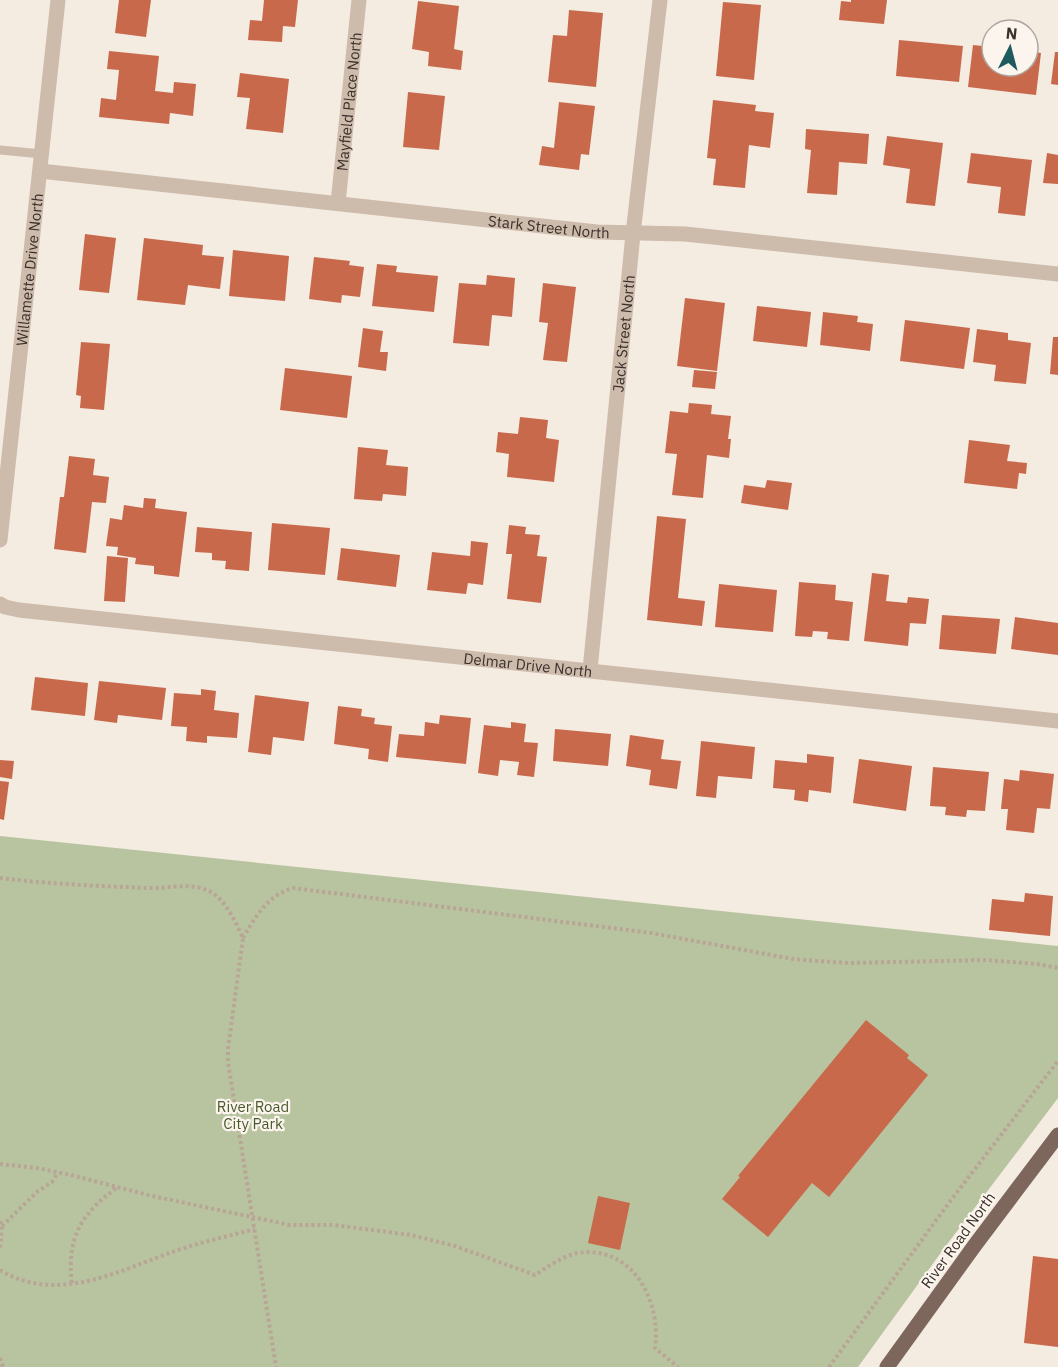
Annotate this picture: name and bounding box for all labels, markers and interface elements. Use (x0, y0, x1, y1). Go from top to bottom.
north arrow (980, 18, 1040, 78)
text: N (1005, 23, 1018, 44)
street label: Mayfield Place North (332, 31, 365, 172)
street label: Willamette Drive North (11, 192, 47, 347)
street label: Stark Street North (487, 211, 610, 242)
street label: Jack Street North (608, 274, 638, 393)
street label: Delmar Drive North (463, 648, 593, 681)
park label: River Road City Park (217, 1097, 289, 1133)
street label: River Road North (917, 1188, 999, 1292)

